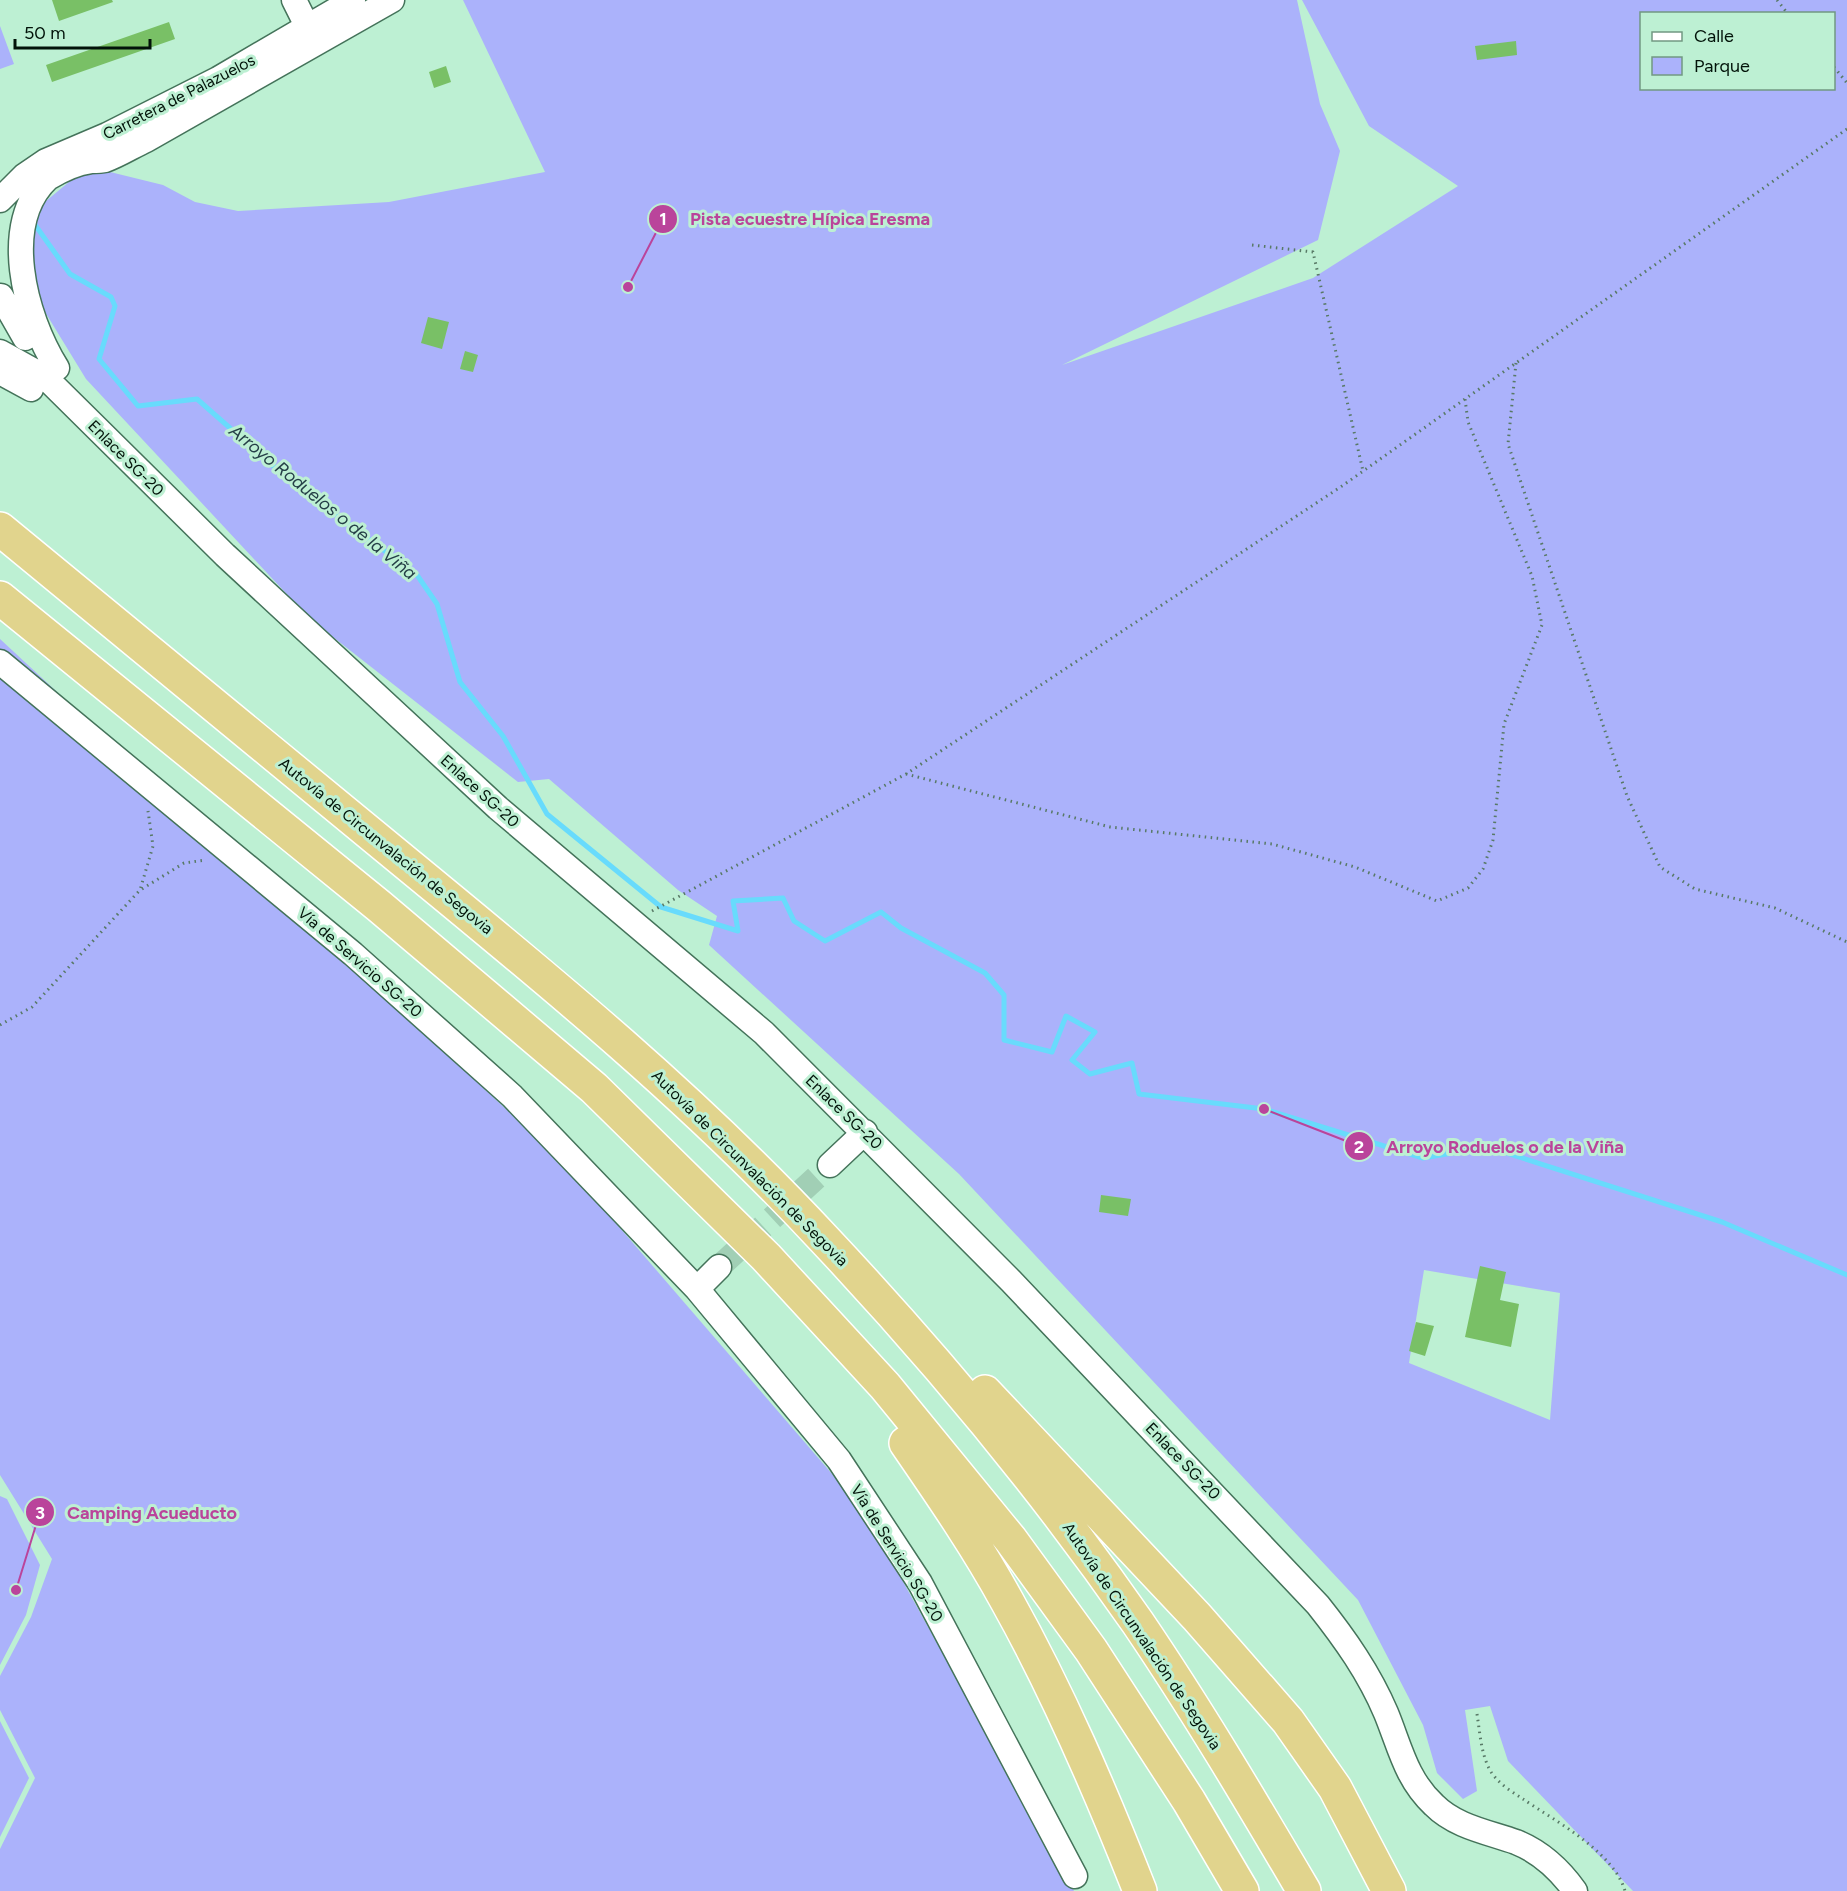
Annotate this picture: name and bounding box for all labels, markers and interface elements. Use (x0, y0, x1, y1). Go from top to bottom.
scale bar (15, 12, 150, 50)
legend (1640, 12, 1835, 90)
text: 50 m (24, 22, 66, 44)
text: Calle (1694, 25, 1734, 47)
street label: Carretera de Palazuelos (100, 50, 258, 144)
text: Parque (1694, 55, 1750, 77)
callout: Pista ecuestre Hípica Eresma (648, 201, 942, 237)
text: 1 (659, 208, 667, 230)
text: Pista ecuestre Hípica Eresma (690, 208, 930, 230)
street label: Enlace SG-20 (84, 416, 168, 500)
water label: Arroyo Roduelos o de la Viña (224, 419, 421, 585)
street label: Enlace SG-20 (437, 751, 523, 831)
street label: Autovía de Circunvalación de Segovia (275, 754, 497, 938)
street label: Vía de Servicio SG-20 (294, 903, 426, 1021)
street label: Autovía de Circunvalación de Segovia (648, 1066, 852, 1270)
street label: Enlace SG-20 (802, 1071, 886, 1153)
callout: Arroyo Roduelos o de la Viña (1344, 1128, 1636, 1164)
text: 2 (1354, 1136, 1364, 1158)
text: Arroyo Roduelos o de la Viña (1386, 1136, 1624, 1158)
street label: Enlace SG-20 (1142, 1419, 1224, 1503)
street label: Vía de Servicio SG-20 (847, 1481, 947, 1625)
callout: Camping Acueducto (25, 1494, 249, 1530)
text: 3 (35, 1502, 45, 1524)
text: Camping Acueducto (67, 1502, 237, 1524)
street label: Autovía de Circunvalación de Segovia (1059, 1519, 1225, 1753)

